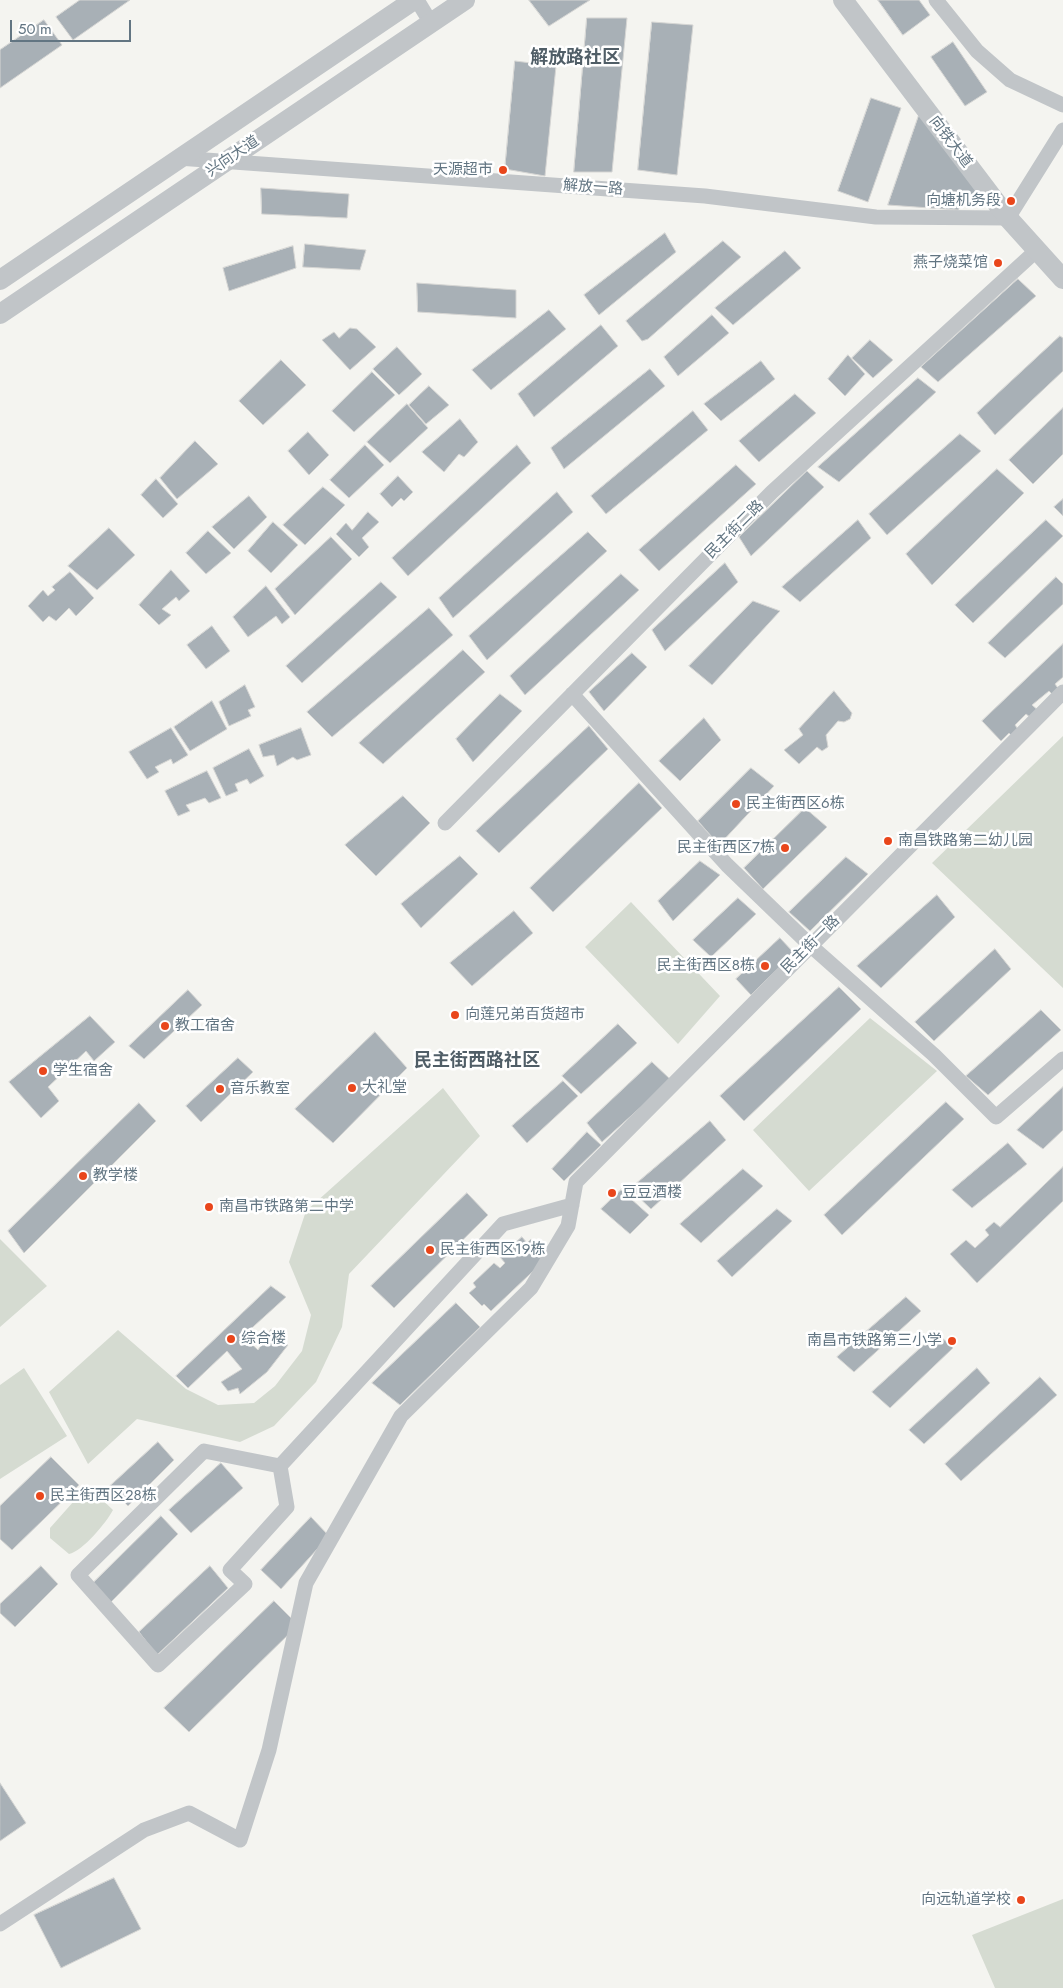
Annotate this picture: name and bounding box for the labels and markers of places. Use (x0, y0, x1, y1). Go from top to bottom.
place label: 天源超市 (433, 161, 493, 179)
marker: 天源超市 (497, 164, 509, 176)
place label: 向塘机务段 (926, 192, 1001, 210)
marker: 向塘机务段 (1005, 195, 1017, 207)
place label: 燕子烧菜馆 (913, 254, 988, 272)
marker: 燕子烧菜馆 (992, 257, 1004, 269)
place label: 民主街西区6栋 (746, 795, 845, 813)
marker: 民主街西区6栋 (730, 798, 742, 810)
place label: 南昌铁路第二幼儿园 (898, 832, 1033, 850)
marker: 南昌铁路第二幼儿园 (882, 835, 894, 847)
place label: 民主街西区7栋 (677, 839, 775, 857)
marker: 民主街西区7栋 (779, 842, 791, 854)
place label: 民主街西区8栋 (657, 957, 755, 975)
marker: 民主街西区8栋 (759, 960, 771, 972)
place label: 向莲兄弟百货超市 (465, 1006, 585, 1024)
marker: 向莲兄弟百货超市 (449, 1009, 461, 1021)
place label: 教工宿舍 (175, 1017, 235, 1035)
marker: 教工宿舍 (159, 1020, 171, 1032)
place label: 学生宿舍 (53, 1062, 113, 1080)
marker: 学生宿舍 (37, 1065, 49, 1077)
place label: 大礼堂 (362, 1079, 407, 1097)
place label: 音乐教室 (230, 1080, 290, 1098)
marker: 大礼堂 (346, 1082, 358, 1094)
marker: 音乐教室 (214, 1083, 226, 1095)
place label: 教学楼 (93, 1167, 138, 1185)
marker: 教学楼 (77, 1170, 89, 1182)
place label: 豆豆酒楼 (622, 1184, 682, 1202)
marker: 豆豆酒楼 (606, 1187, 618, 1199)
place label: 南昌市铁路第二中学 (219, 1198, 354, 1216)
marker: 南昌市铁路第二中学 (203, 1201, 215, 1213)
place label: 民主街西区19栋 (440, 1241, 545, 1259)
marker: 民主街西区19栋 (424, 1244, 436, 1256)
place label: 综合楼 (241, 1330, 286, 1348)
place label: 南昌市铁路第三小学 (807, 1332, 942, 1350)
marker: 综合楼 (225, 1333, 237, 1345)
marker: 南昌市铁路第三小学 (946, 1335, 958, 1347)
place label: 民主街西区28栋 (50, 1487, 157, 1505)
marker: 民主街西区28栋 (34, 1490, 46, 1502)
place label: 向远轨道学校 (921, 1891, 1011, 1909)
marker: 向远轨道学校 (1015, 1894, 1027, 1906)

